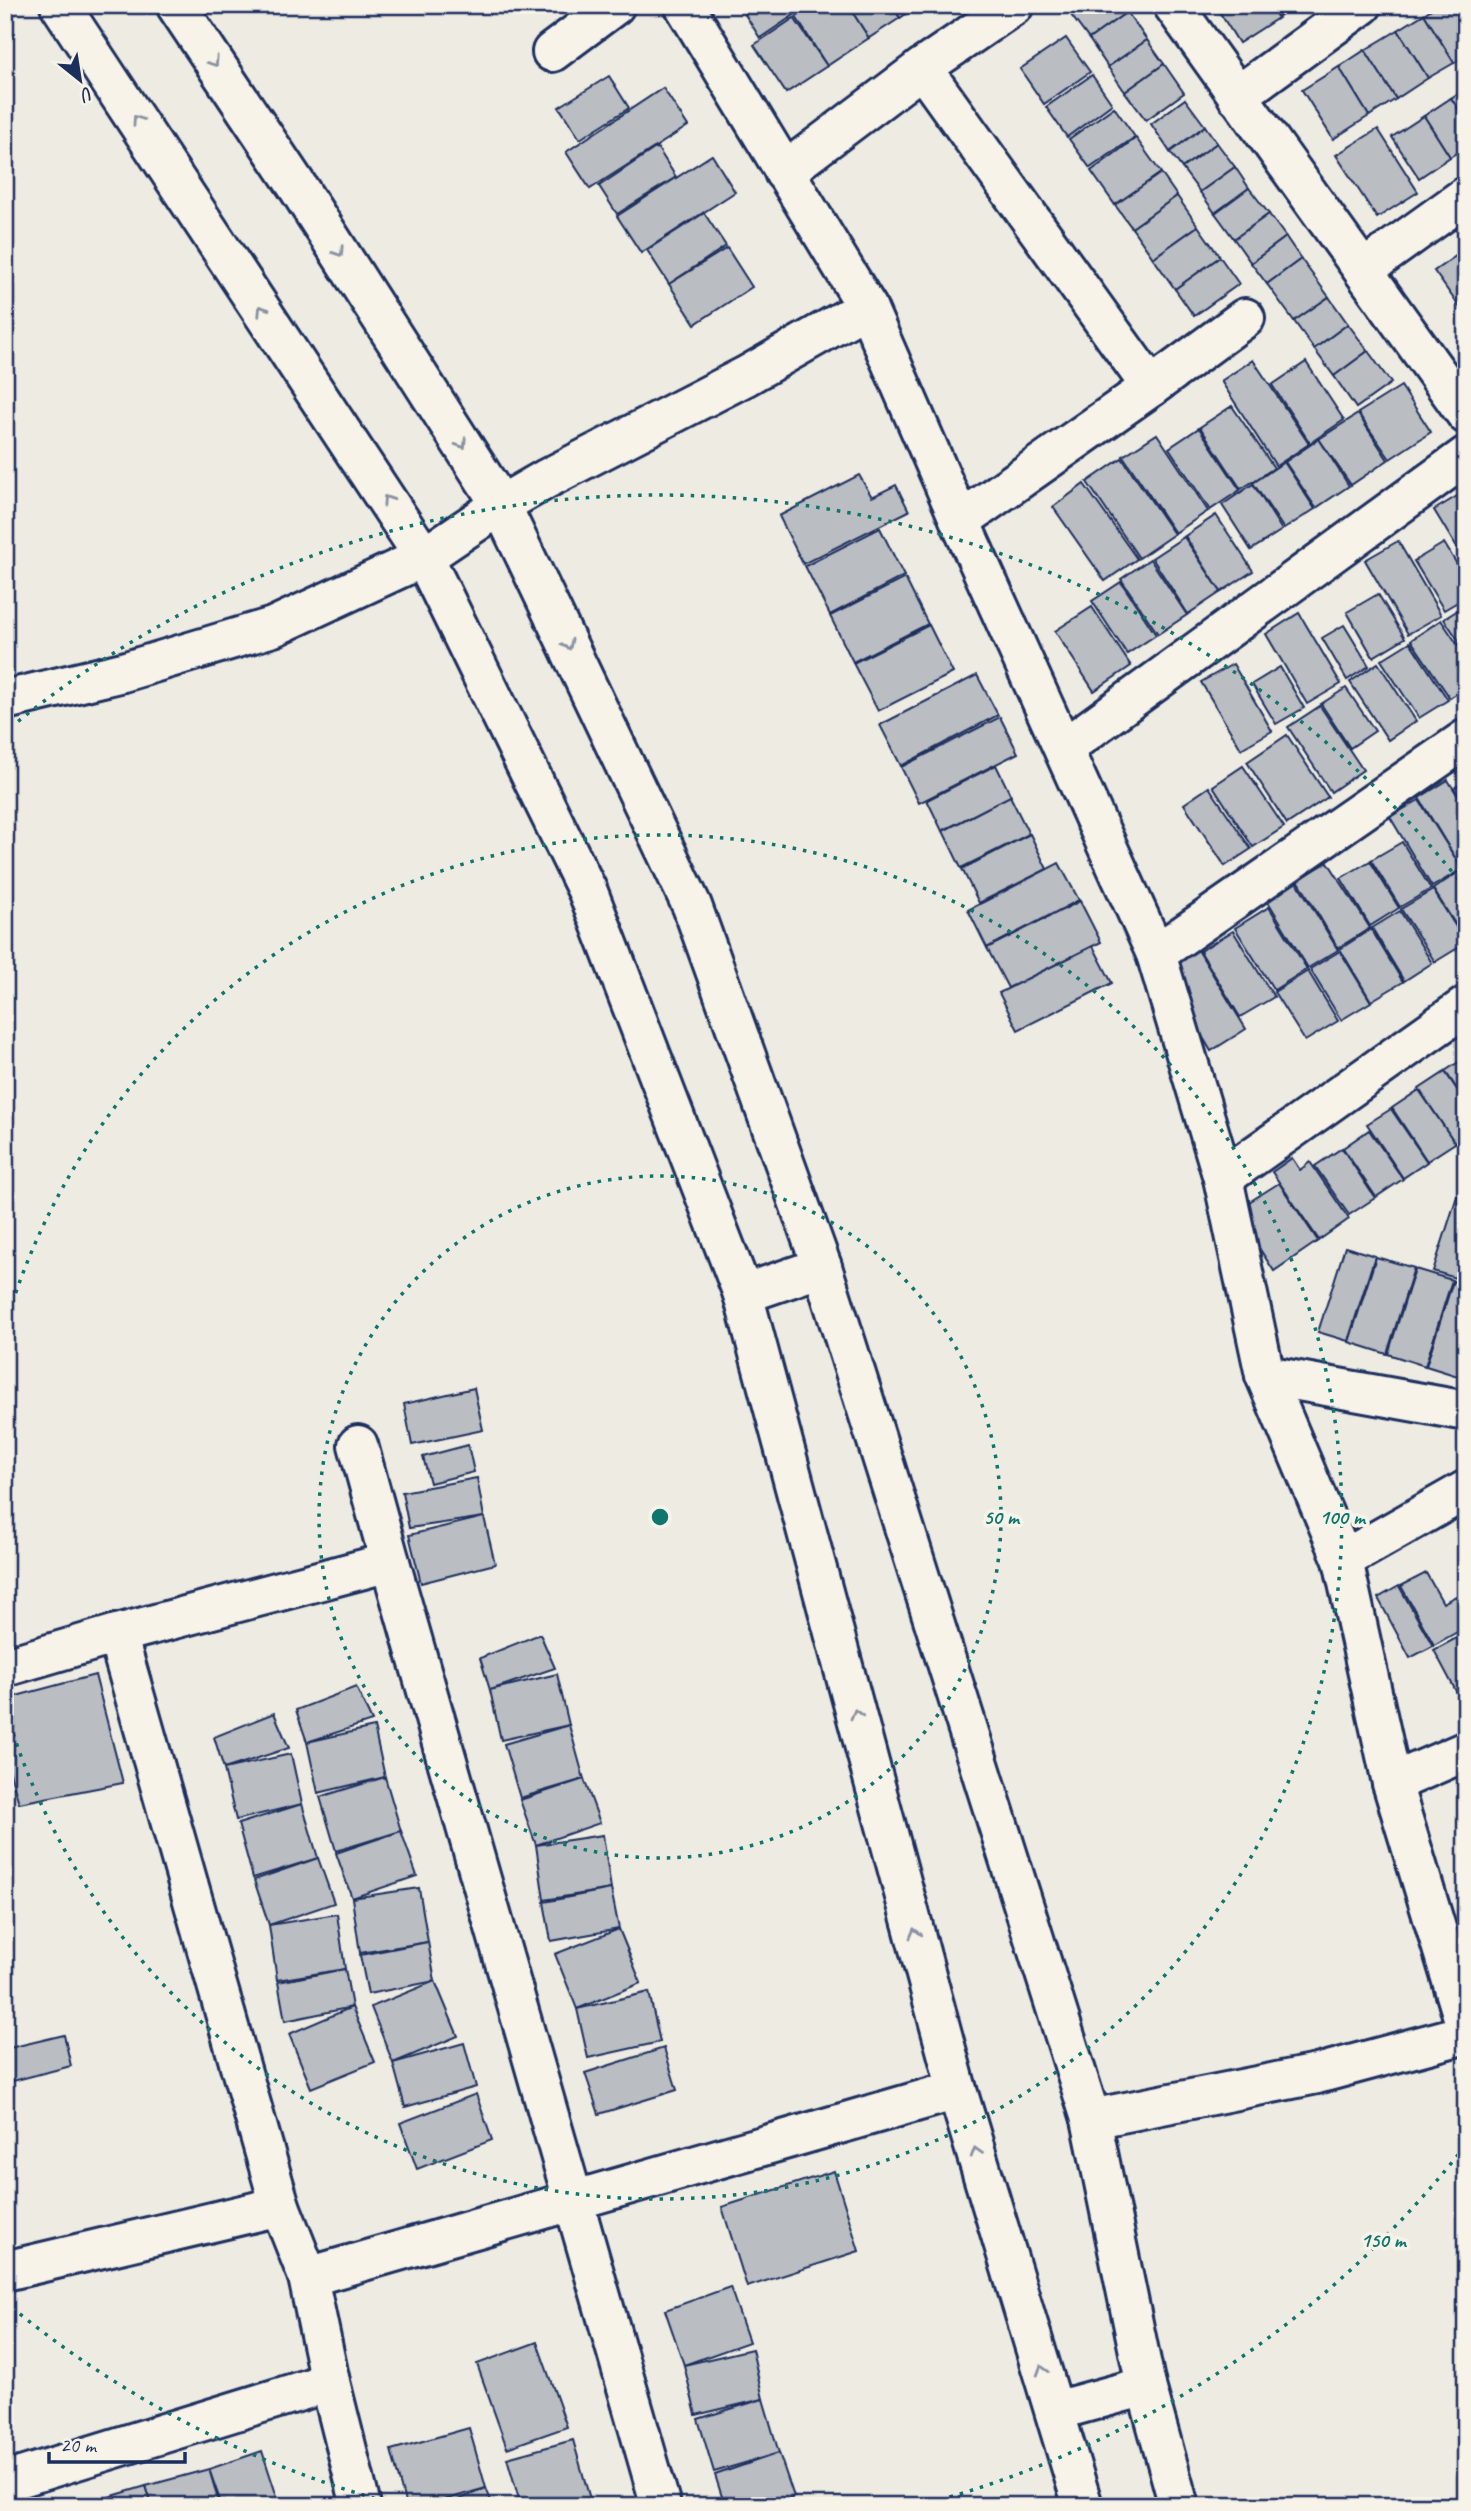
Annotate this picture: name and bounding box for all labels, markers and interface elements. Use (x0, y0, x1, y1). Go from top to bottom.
north arrow (46, 46, 116, 116)
one-way arrow (206, 54, 218, 67)
text: U (75, 81, 98, 108)
one-way arrow (132, 115, 145, 128)
one-way arrow (331, 244, 344, 257)
one-way arrow (258, 304, 271, 317)
one-way arrow (454, 436, 467, 449)
one-way arrow (383, 495, 395, 508)
one-way arrow (560, 637, 574, 650)
text: 50 m (983, 1504, 1021, 1530)
text: 100 m (1319, 1504, 1367, 1530)
centre of rings (648, 1505, 672, 1529)
one-way arrow (849, 1708, 864, 1720)
one-way arrow (908, 1927, 923, 1939)
one-way arrow (969, 2147, 984, 2159)
text: 150 m (1360, 2227, 1408, 2253)
one-way arrow (1036, 2364, 1051, 2376)
scale bar (49, 2420, 186, 2464)
text: 20 m (60, 2432, 98, 2458)

